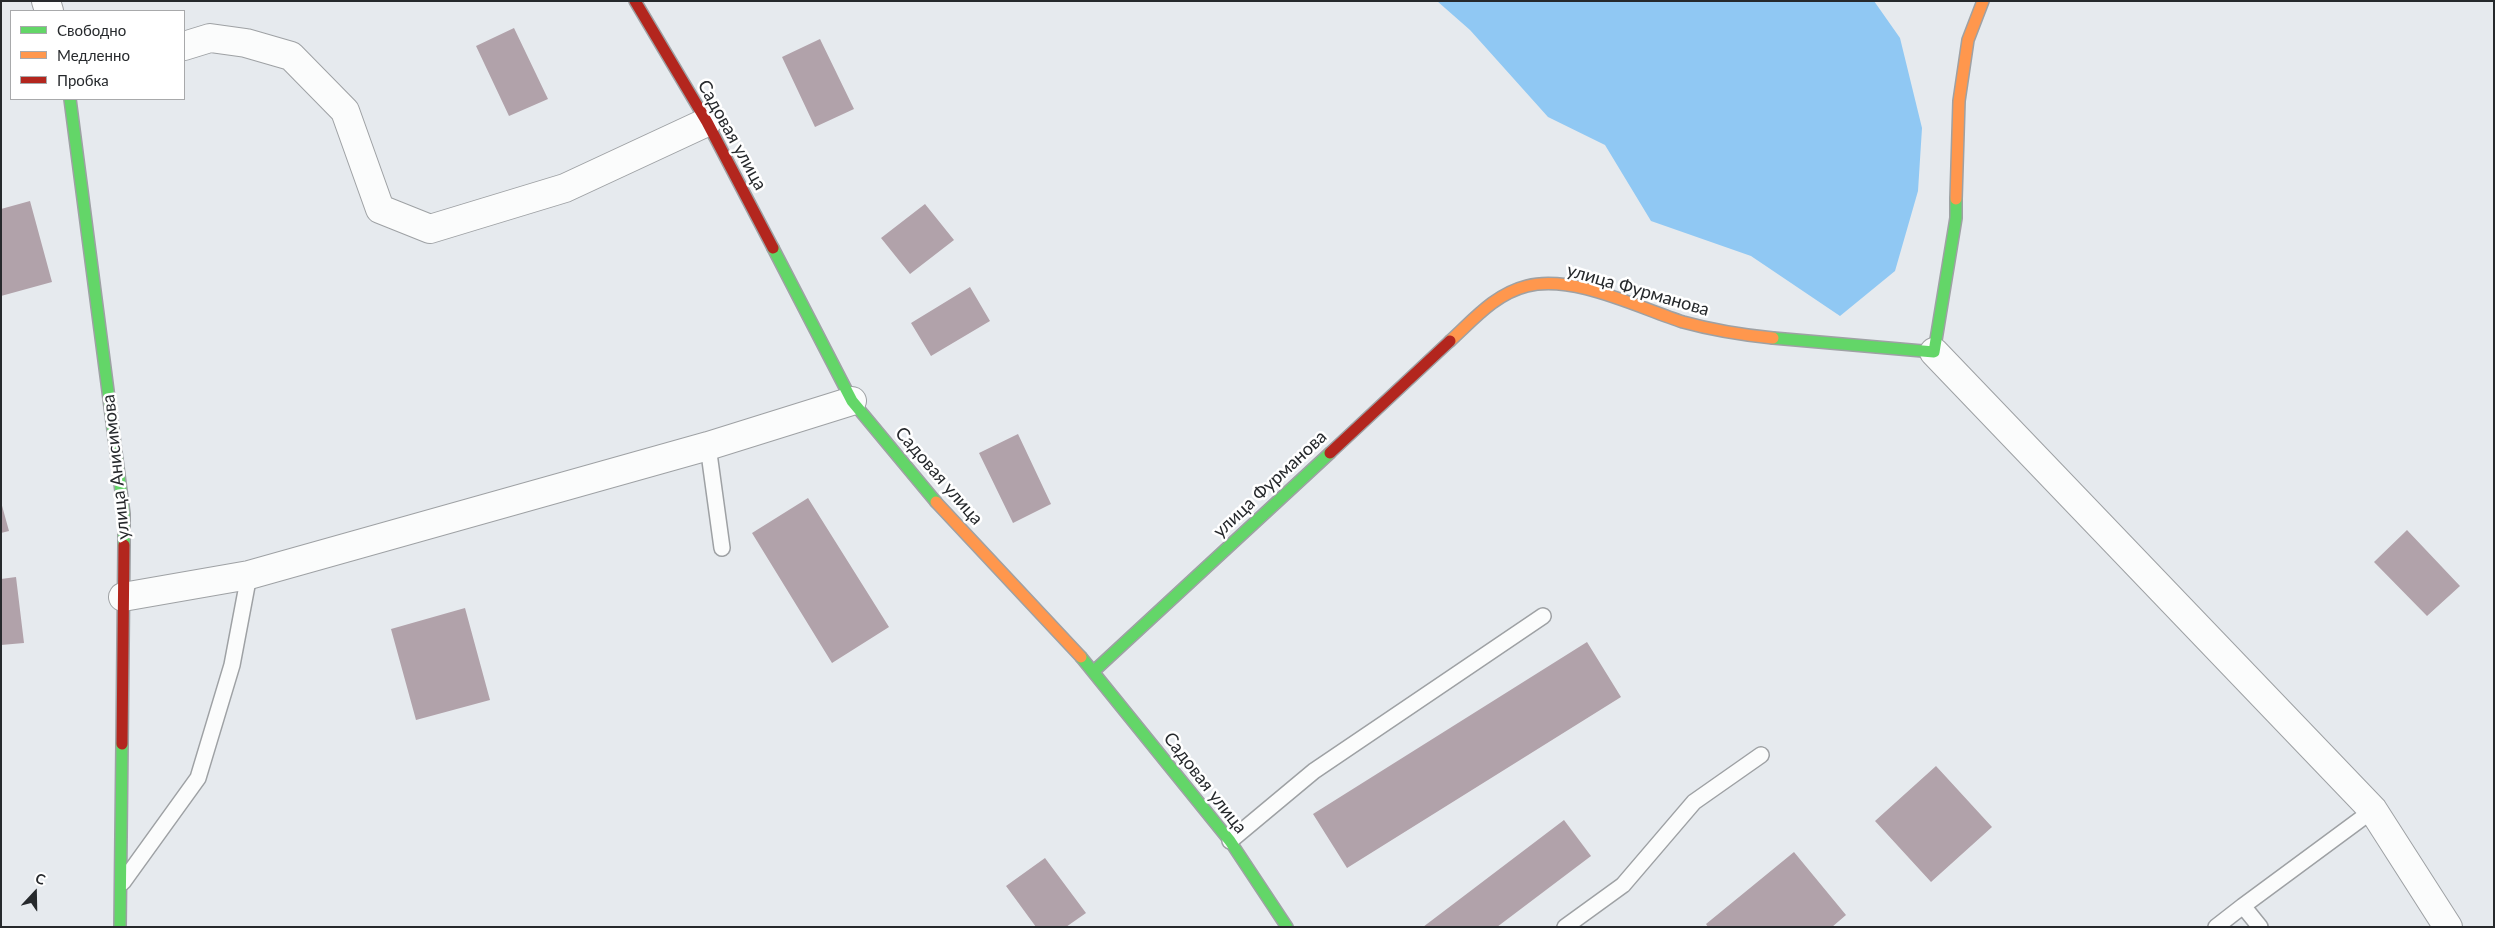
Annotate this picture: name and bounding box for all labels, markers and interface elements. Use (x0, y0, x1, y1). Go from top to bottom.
legend (10, 10, 185, 100)
text: Свободно (57, 21, 126, 39)
text: Медленно (57, 46, 130, 64)
text: Пробка (57, 71, 109, 89)
street label: Садовая улица (693, 76, 771, 194)
street label: улица Фурманова (1564, 259, 1712, 321)
street label: улица Анисимова (98, 393, 134, 541)
street label: Садовая улица (891, 423, 987, 529)
street label: улица Фурманова (1209, 426, 1331, 542)
street label: Садовая улица (1159, 728, 1251, 838)
north arrow (10, 868, 60, 918)
text: С (33, 869, 48, 888)

